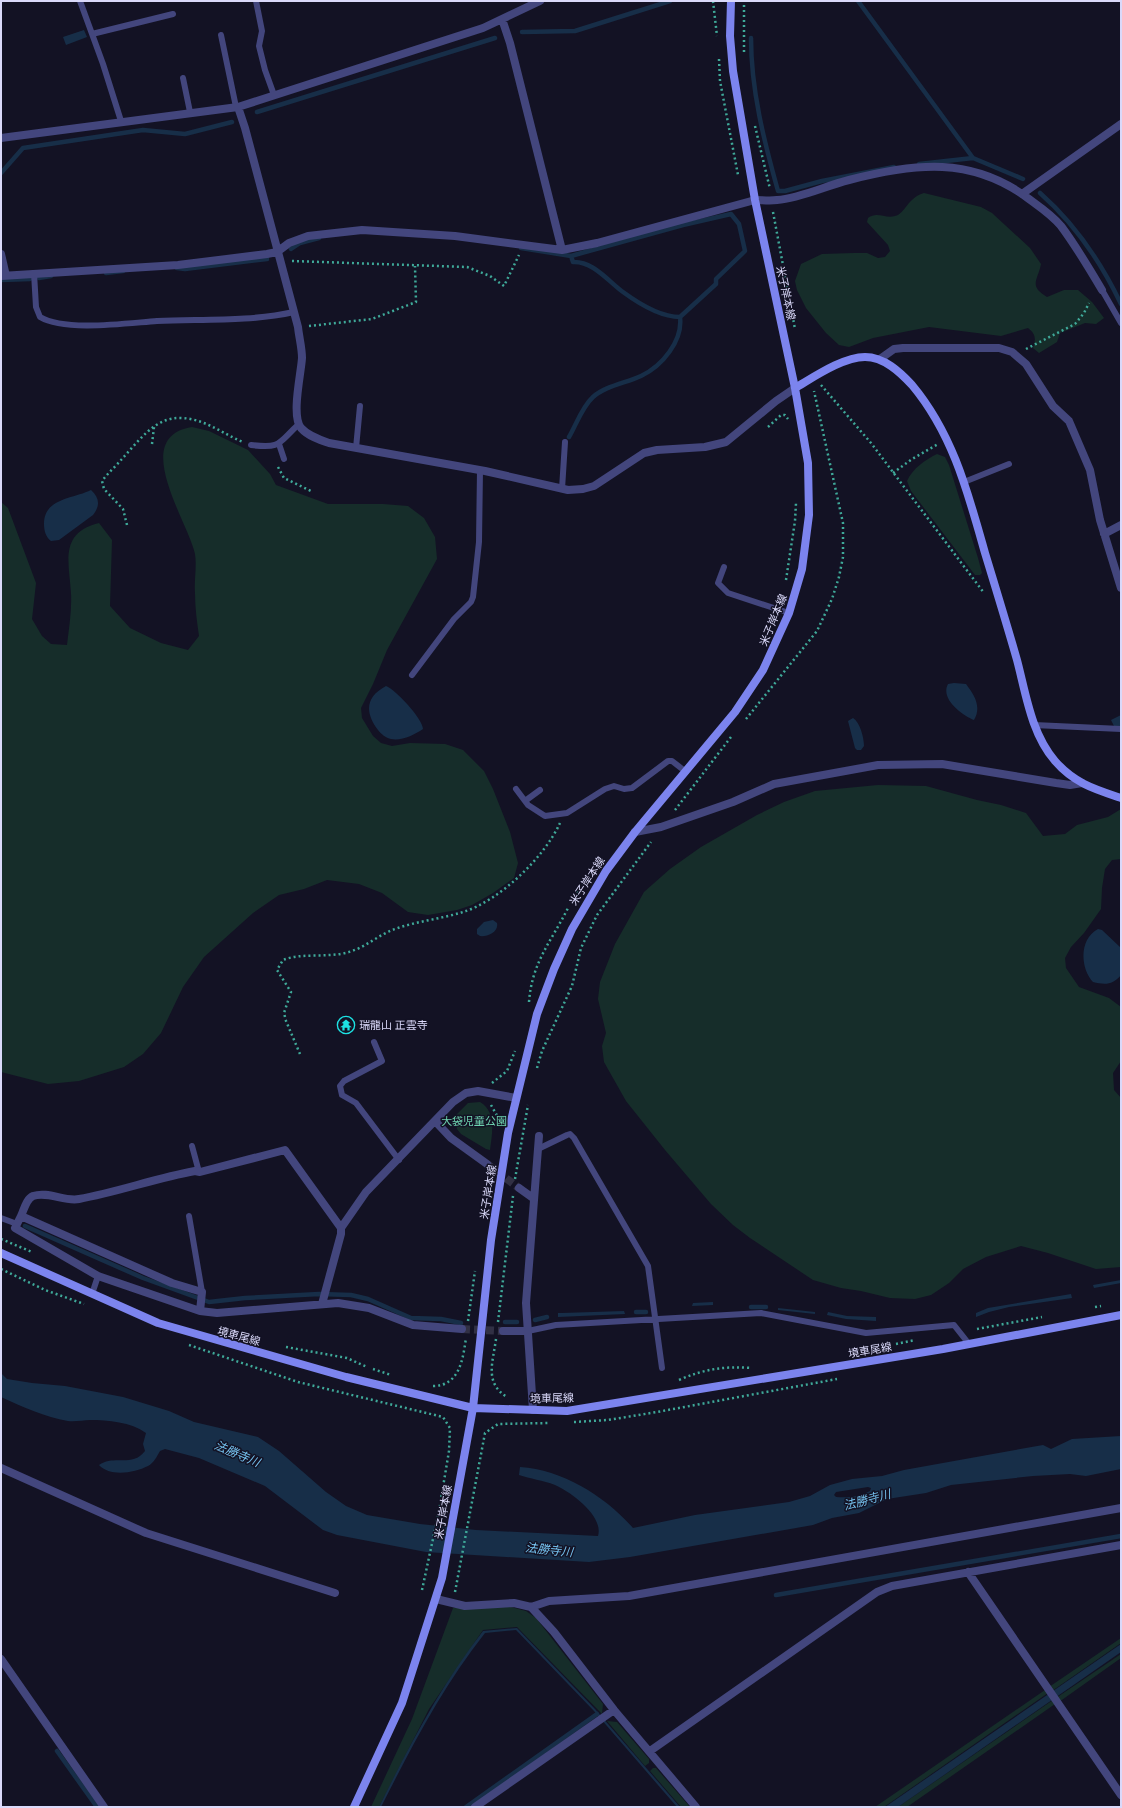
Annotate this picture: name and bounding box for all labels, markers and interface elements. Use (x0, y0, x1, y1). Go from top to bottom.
street label: 米子岸本線 (773, 265, 799, 321)
street label: 米子岸本線 (756, 592, 790, 648)
street label: 米子岸本線 (566, 854, 608, 908)
temple icon: 瑞龍山 正雲寺 (336, 1015, 356, 1035)
place label: 瑞龍山 正雲寺 (359, 1018, 428, 1032)
park label: 大袋児童公園 (441, 1114, 507, 1128)
street label: 米子岸本線 (477, 1164, 499, 1220)
street label: 境車尾線 (216, 1324, 262, 1348)
street label: 境車尾線 (847, 1339, 893, 1361)
street label: 境車尾線 (530, 1391, 574, 1405)
water label: 法勝寺川 (212, 1437, 264, 1472)
street label: 米子岸本線 (431, 1484, 455, 1540)
water label: 法勝寺川 (842, 1486, 894, 1514)
water label: 法勝寺川 (524, 1540, 576, 1561)

